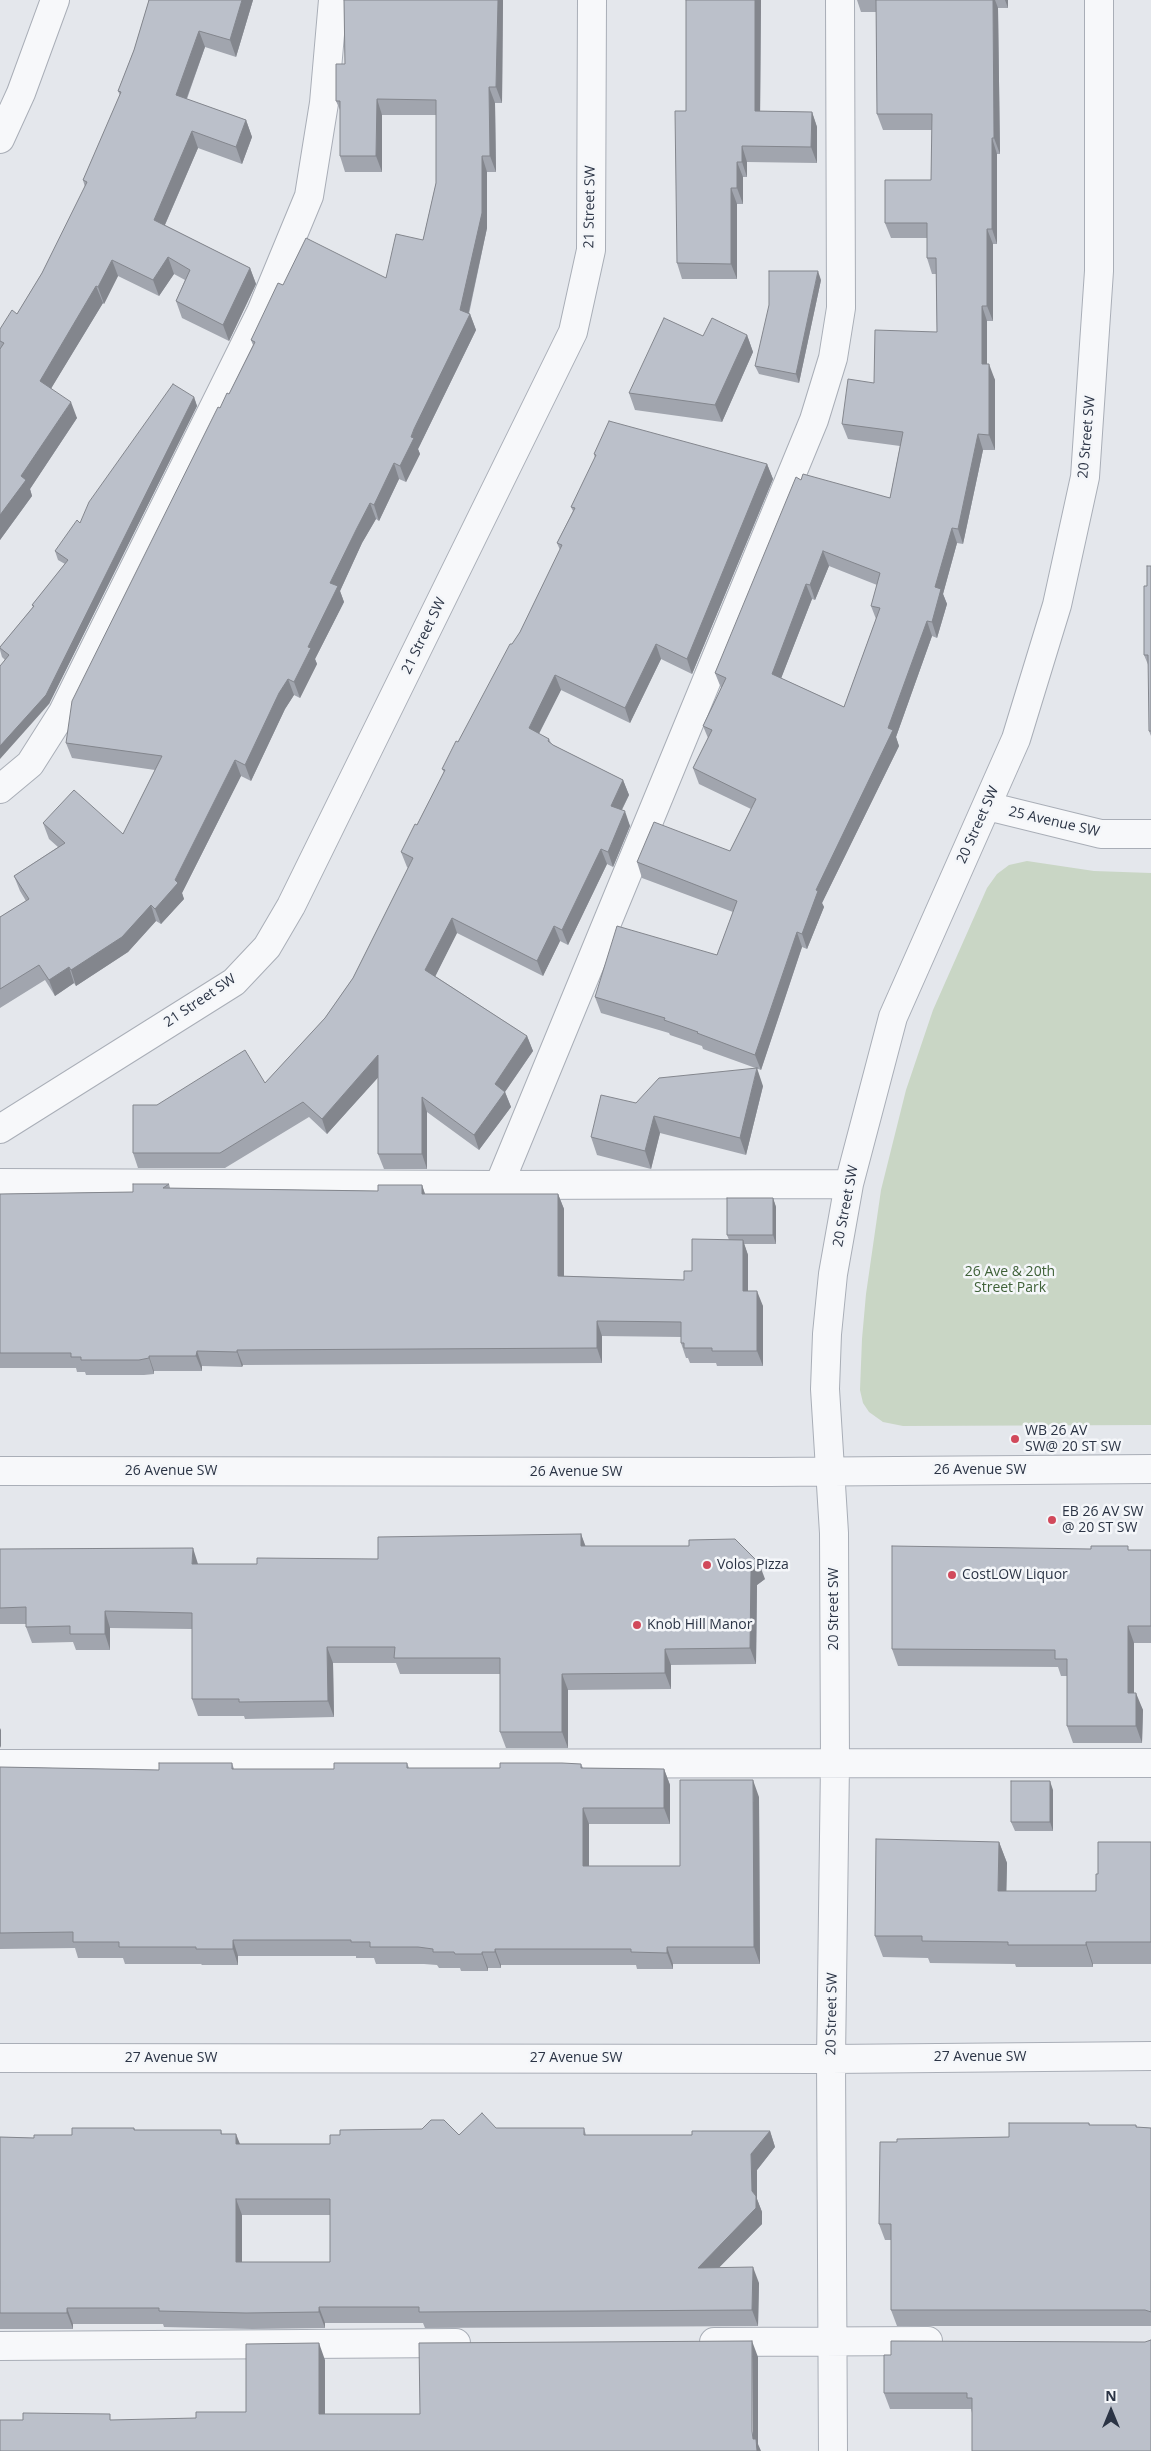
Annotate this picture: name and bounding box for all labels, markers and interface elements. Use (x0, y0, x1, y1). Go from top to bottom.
street label: 21 Street SW (581, 165, 599, 249)
street label: 20 Street SW (1075, 395, 1099, 479)
street label: 21 Street SW (398, 595, 450, 677)
street label: 20 Street SW (953, 784, 1003, 866)
street label: 25 Avenue SW (1007, 803, 1101, 841)
street label: 21 Street SW (161, 971, 239, 1031)
street label: 20 Street SW (830, 1164, 862, 1248)
park label: 26 Ave & 20th Street Park (965, 1264, 1055, 1296)
place label: WB 26 AV SW@ 20 ST SW (1025, 1423, 1121, 1455)
marker: WB 26 AV SW@ 20 ST SW (1009, 1433, 1021, 1445)
street label: 26 Avenue SW (934, 1462, 1026, 1478)
street label: 26 Avenue SW (125, 1463, 217, 1479)
street label: 26 Avenue SW (530, 1464, 622, 1480)
place label: EB 26 AV SW @ 20 ST SW (1062, 1504, 1144, 1536)
marker: EB 26 AV SW @ 20 ST SW (1046, 1514, 1058, 1526)
place label: Volos Pizza (717, 1557, 789, 1573)
marker: Volos Pizza (701, 1559, 713, 1571)
place label: CostLOW Liquor (962, 1567, 1068, 1583)
street label: 20 Street SW (826, 1568, 842, 1650)
marker: CostLOW Liquor (946, 1569, 958, 1581)
place label: Knob Hill Manor (647, 1617, 752, 1633)
marker: Knob Hill Manor (631, 1619, 643, 1631)
street label: 20 Street SW (823, 1972, 841, 2056)
street label: 27 Avenue SW (934, 2049, 1026, 2065)
street label: 27 Avenue SW (125, 2050, 217, 2066)
street label: 27 Avenue SW (530, 2050, 622, 2066)
north arrow (1086, 2386, 1136, 2436)
text: N (1105, 2386, 1117, 2405)

